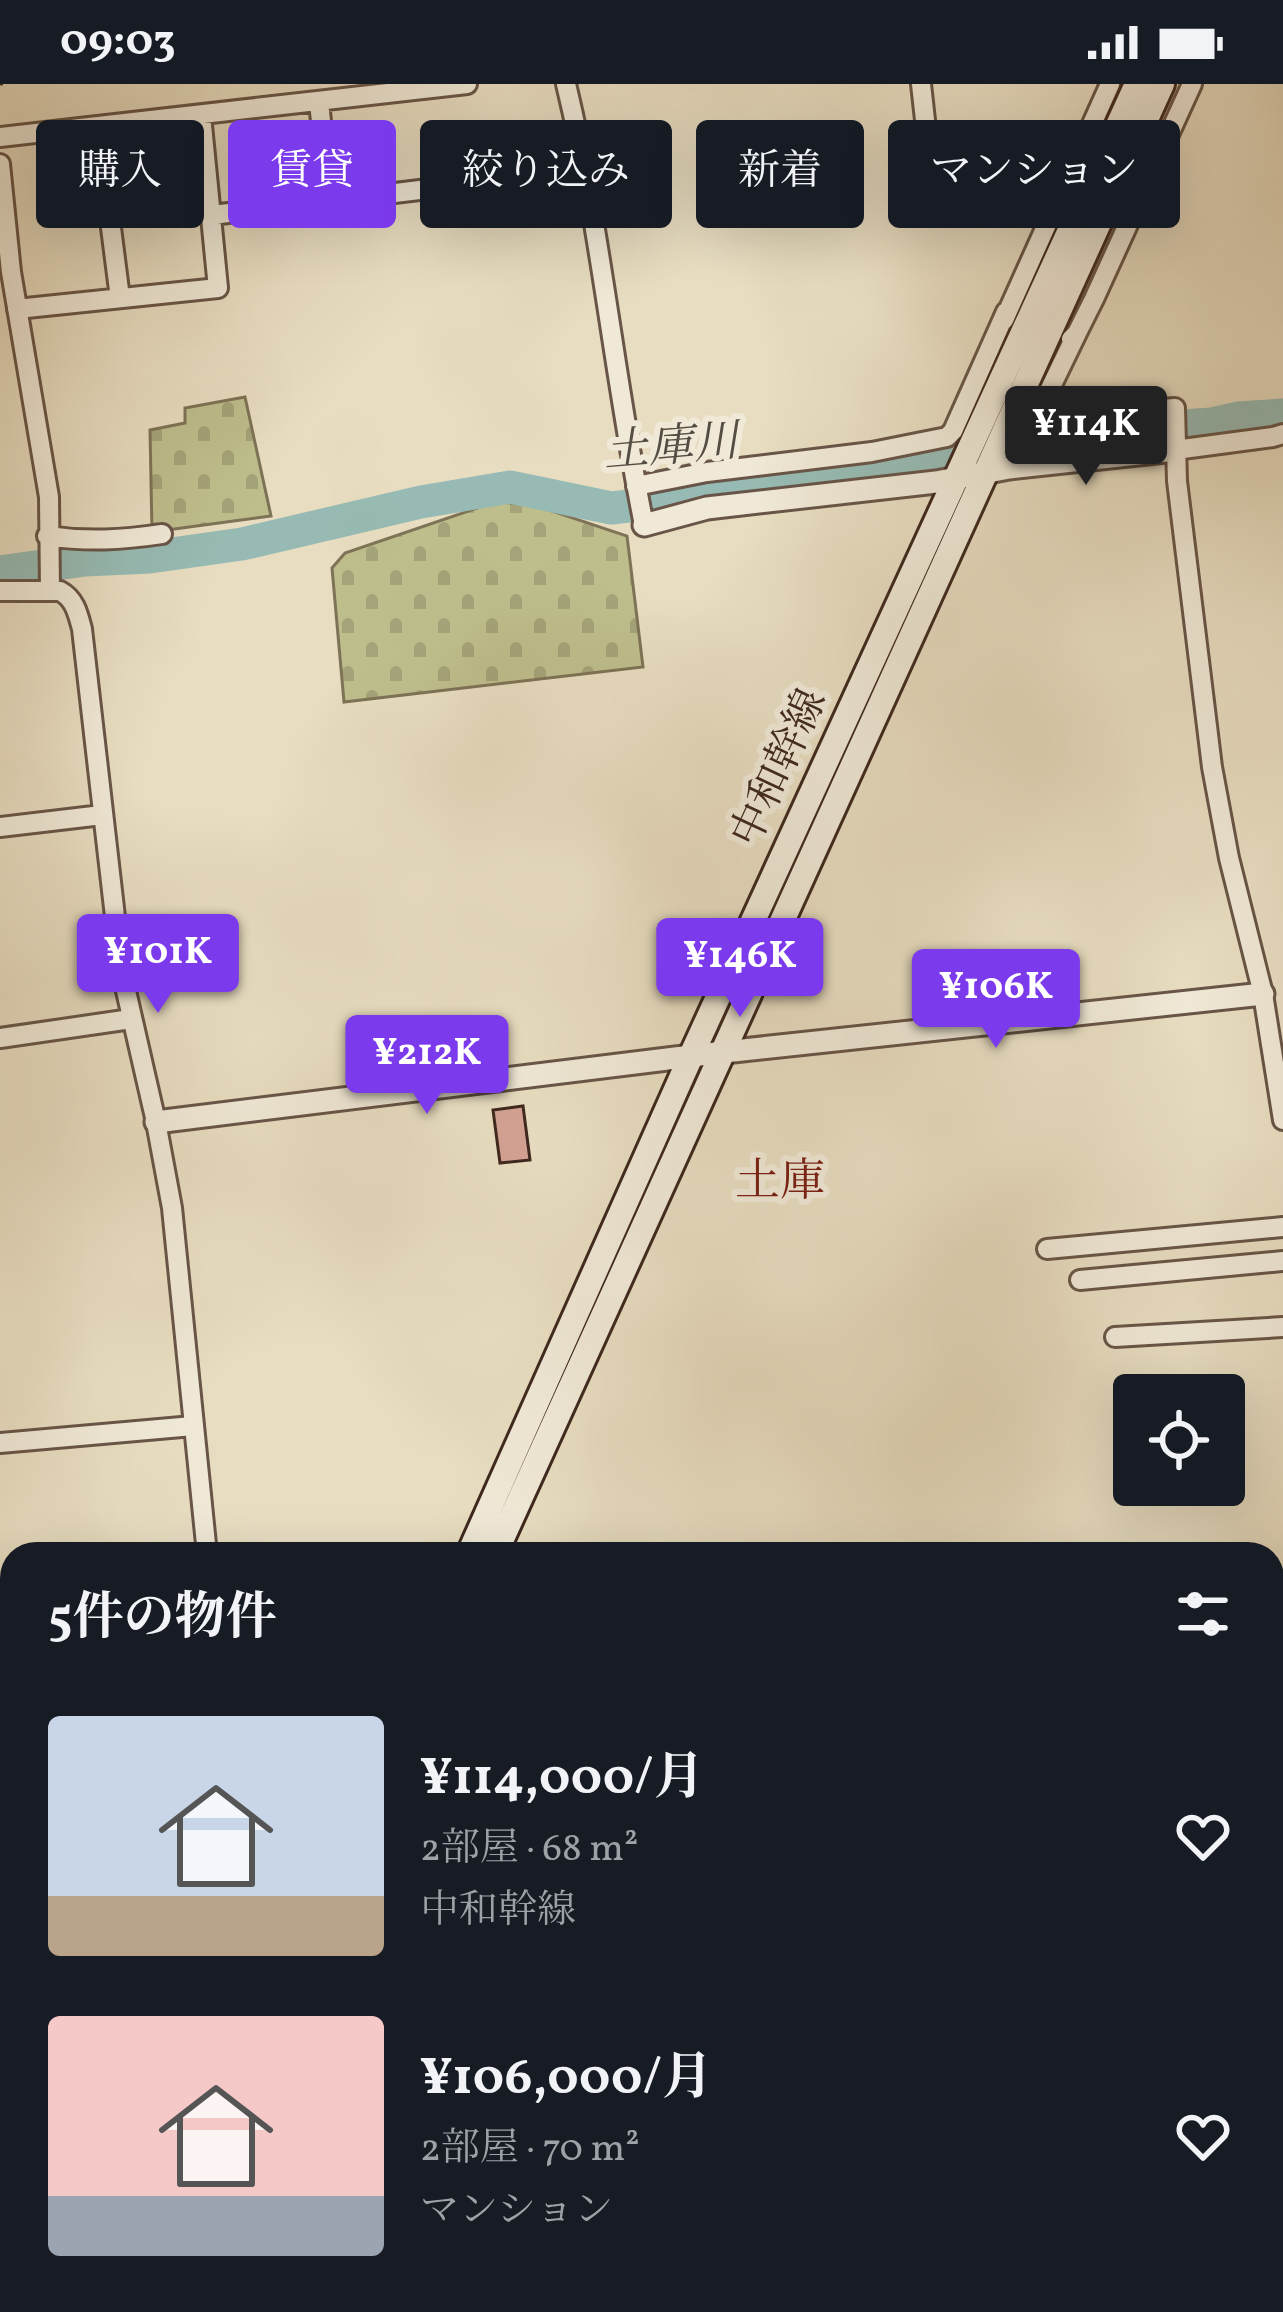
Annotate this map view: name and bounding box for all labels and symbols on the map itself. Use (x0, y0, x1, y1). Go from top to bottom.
pin: ¥114K (1002, 386, 1170, 488)
water label: 土庫川 (601, 411, 746, 486)
street label: 中和幹線 (719, 680, 843, 858)
pin: ¥101K (74, 914, 242, 1016)
pin: ¥146K (656, 918, 824, 1020)
pin: ¥106K (912, 949, 1080, 1051)
pin: ¥212K (343, 1015, 511, 1117)
district label: 土庫 (735, 1152, 825, 1215)

